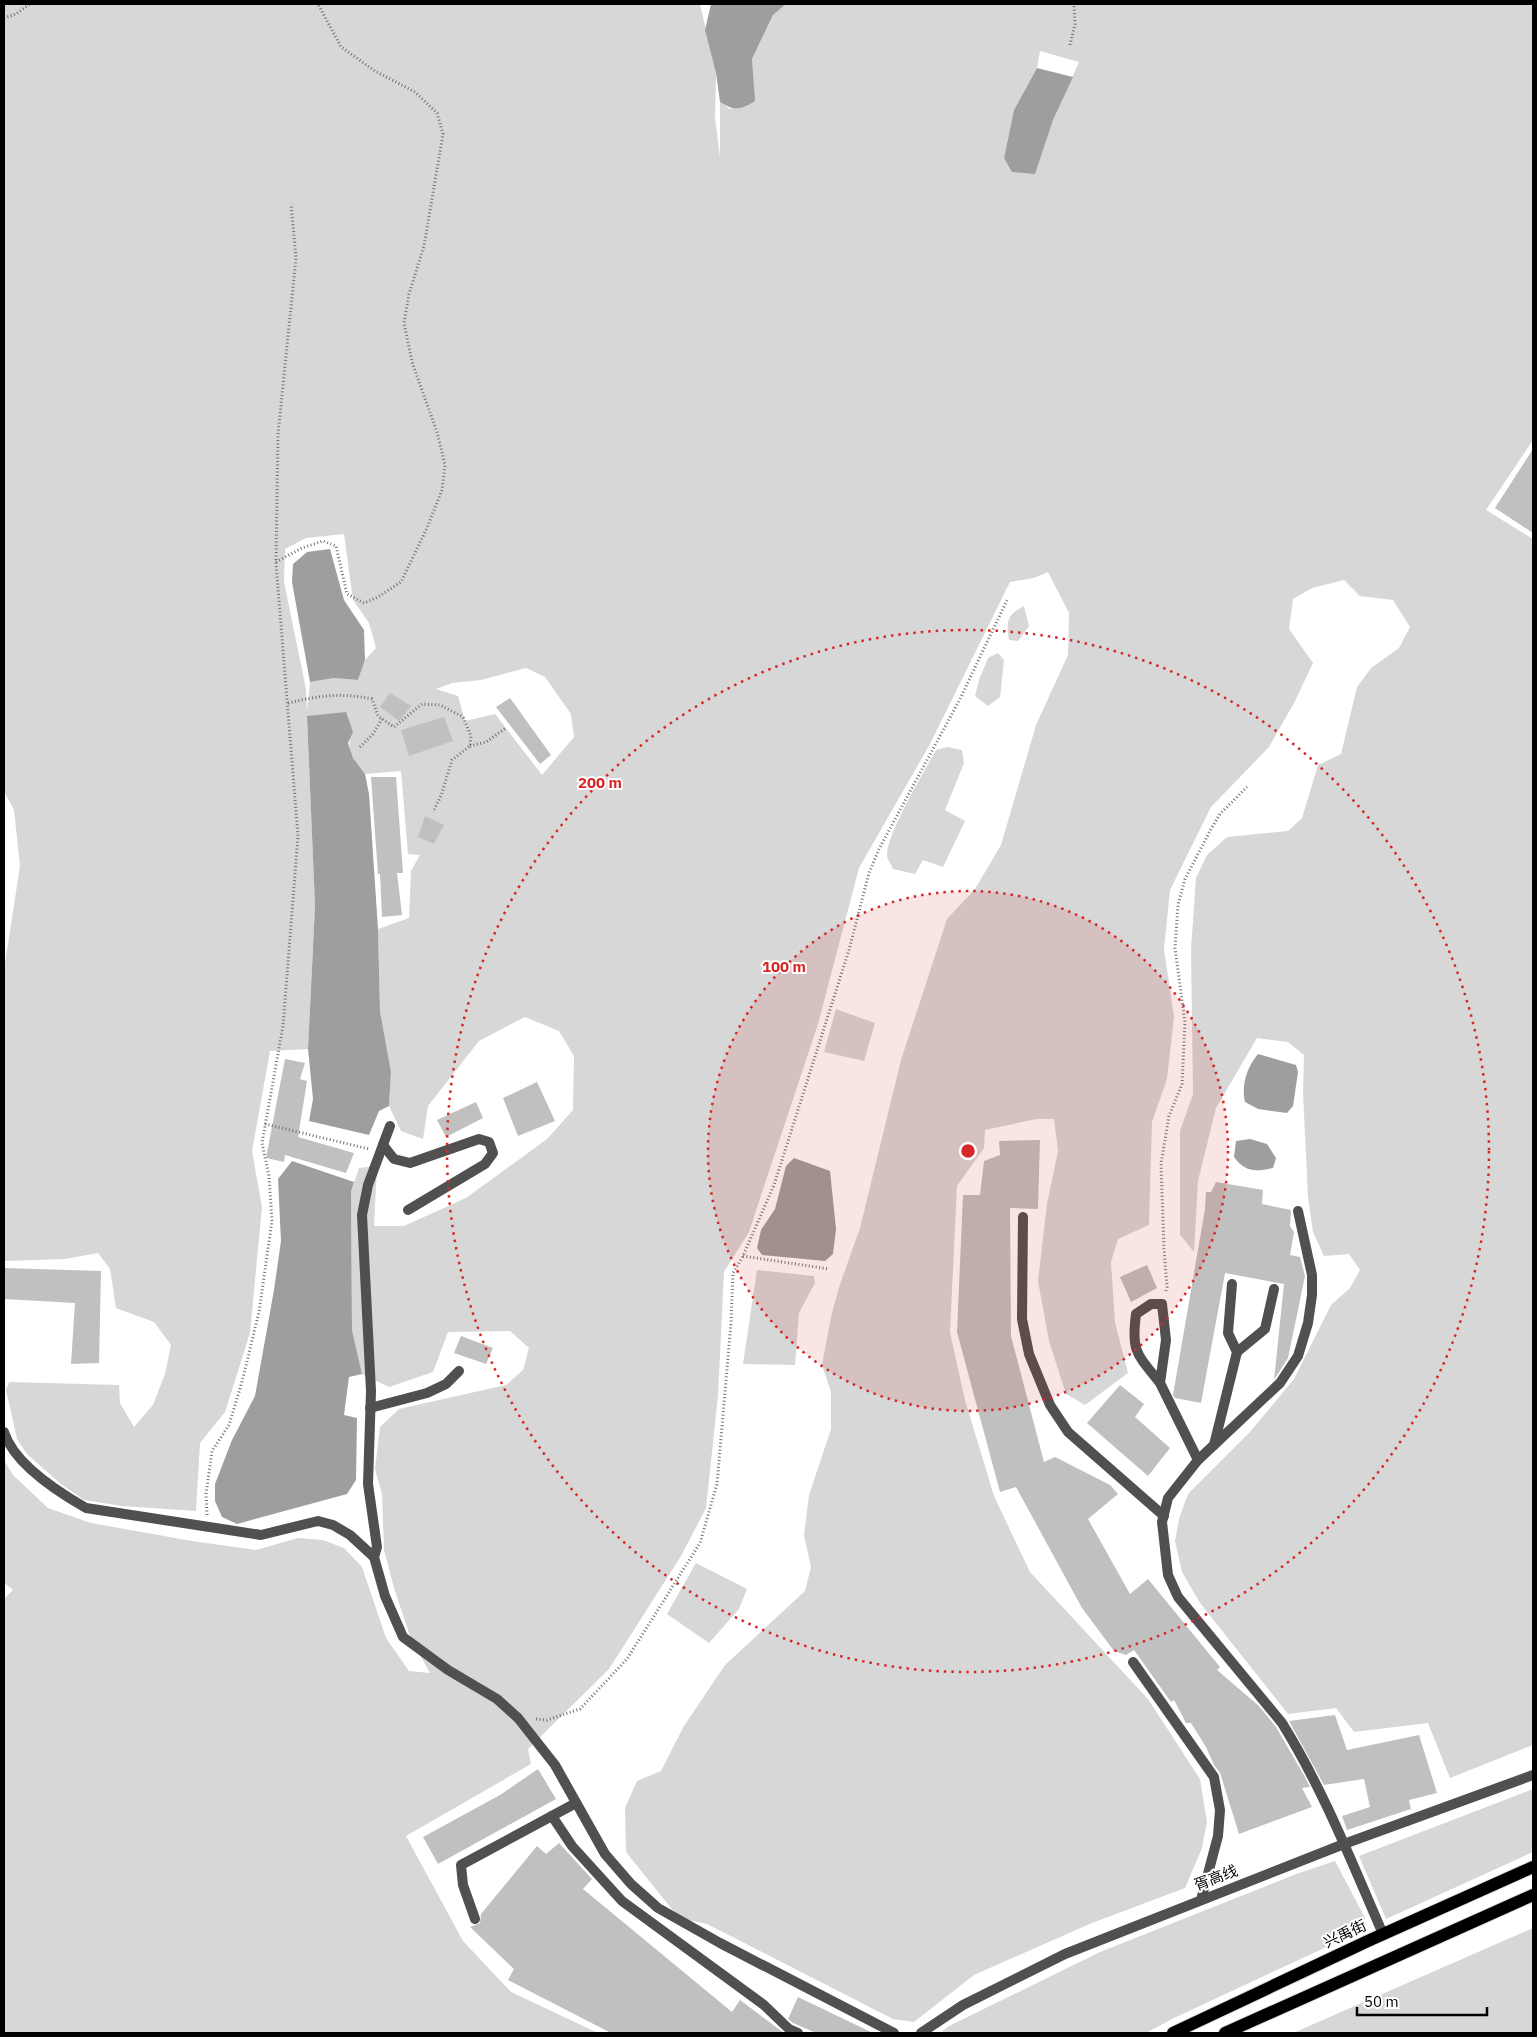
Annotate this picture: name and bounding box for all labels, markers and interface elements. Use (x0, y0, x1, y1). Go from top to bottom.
text: 200 m (578, 773, 622, 792)
text: 100 m (762, 957, 806, 976)
centre of rings (959, 1142, 977, 1160)
street label: 胥高线 (1191, 1861, 1240, 1894)
street label: 兴禹街 (1320, 1915, 1369, 1952)
scale bar (1357, 1984, 1487, 2016)
text: 50 m (1364, 1992, 1399, 2011)

